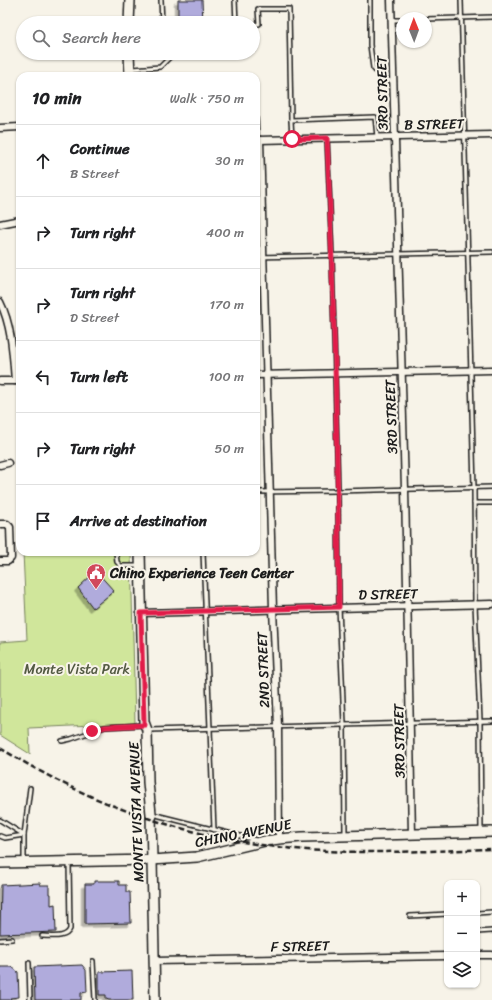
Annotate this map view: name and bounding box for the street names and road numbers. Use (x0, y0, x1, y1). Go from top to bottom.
street label: 3RD STREET (369, 55, 396, 130)
street label: B STREET (404, 111, 466, 138)
street label: 3RD STREET (378, 378, 405, 455)
street label: D STREET (358, 581, 419, 608)
street label: 2ND STREET (250, 631, 277, 708)
street label: 3RD STREET (386, 703, 413, 778)
street label: MONTE VISTA AVENUE (122, 740, 151, 883)
street label: CHINO AVENUE (193, 812, 295, 855)
street label: F STREET (271, 933, 331, 960)

